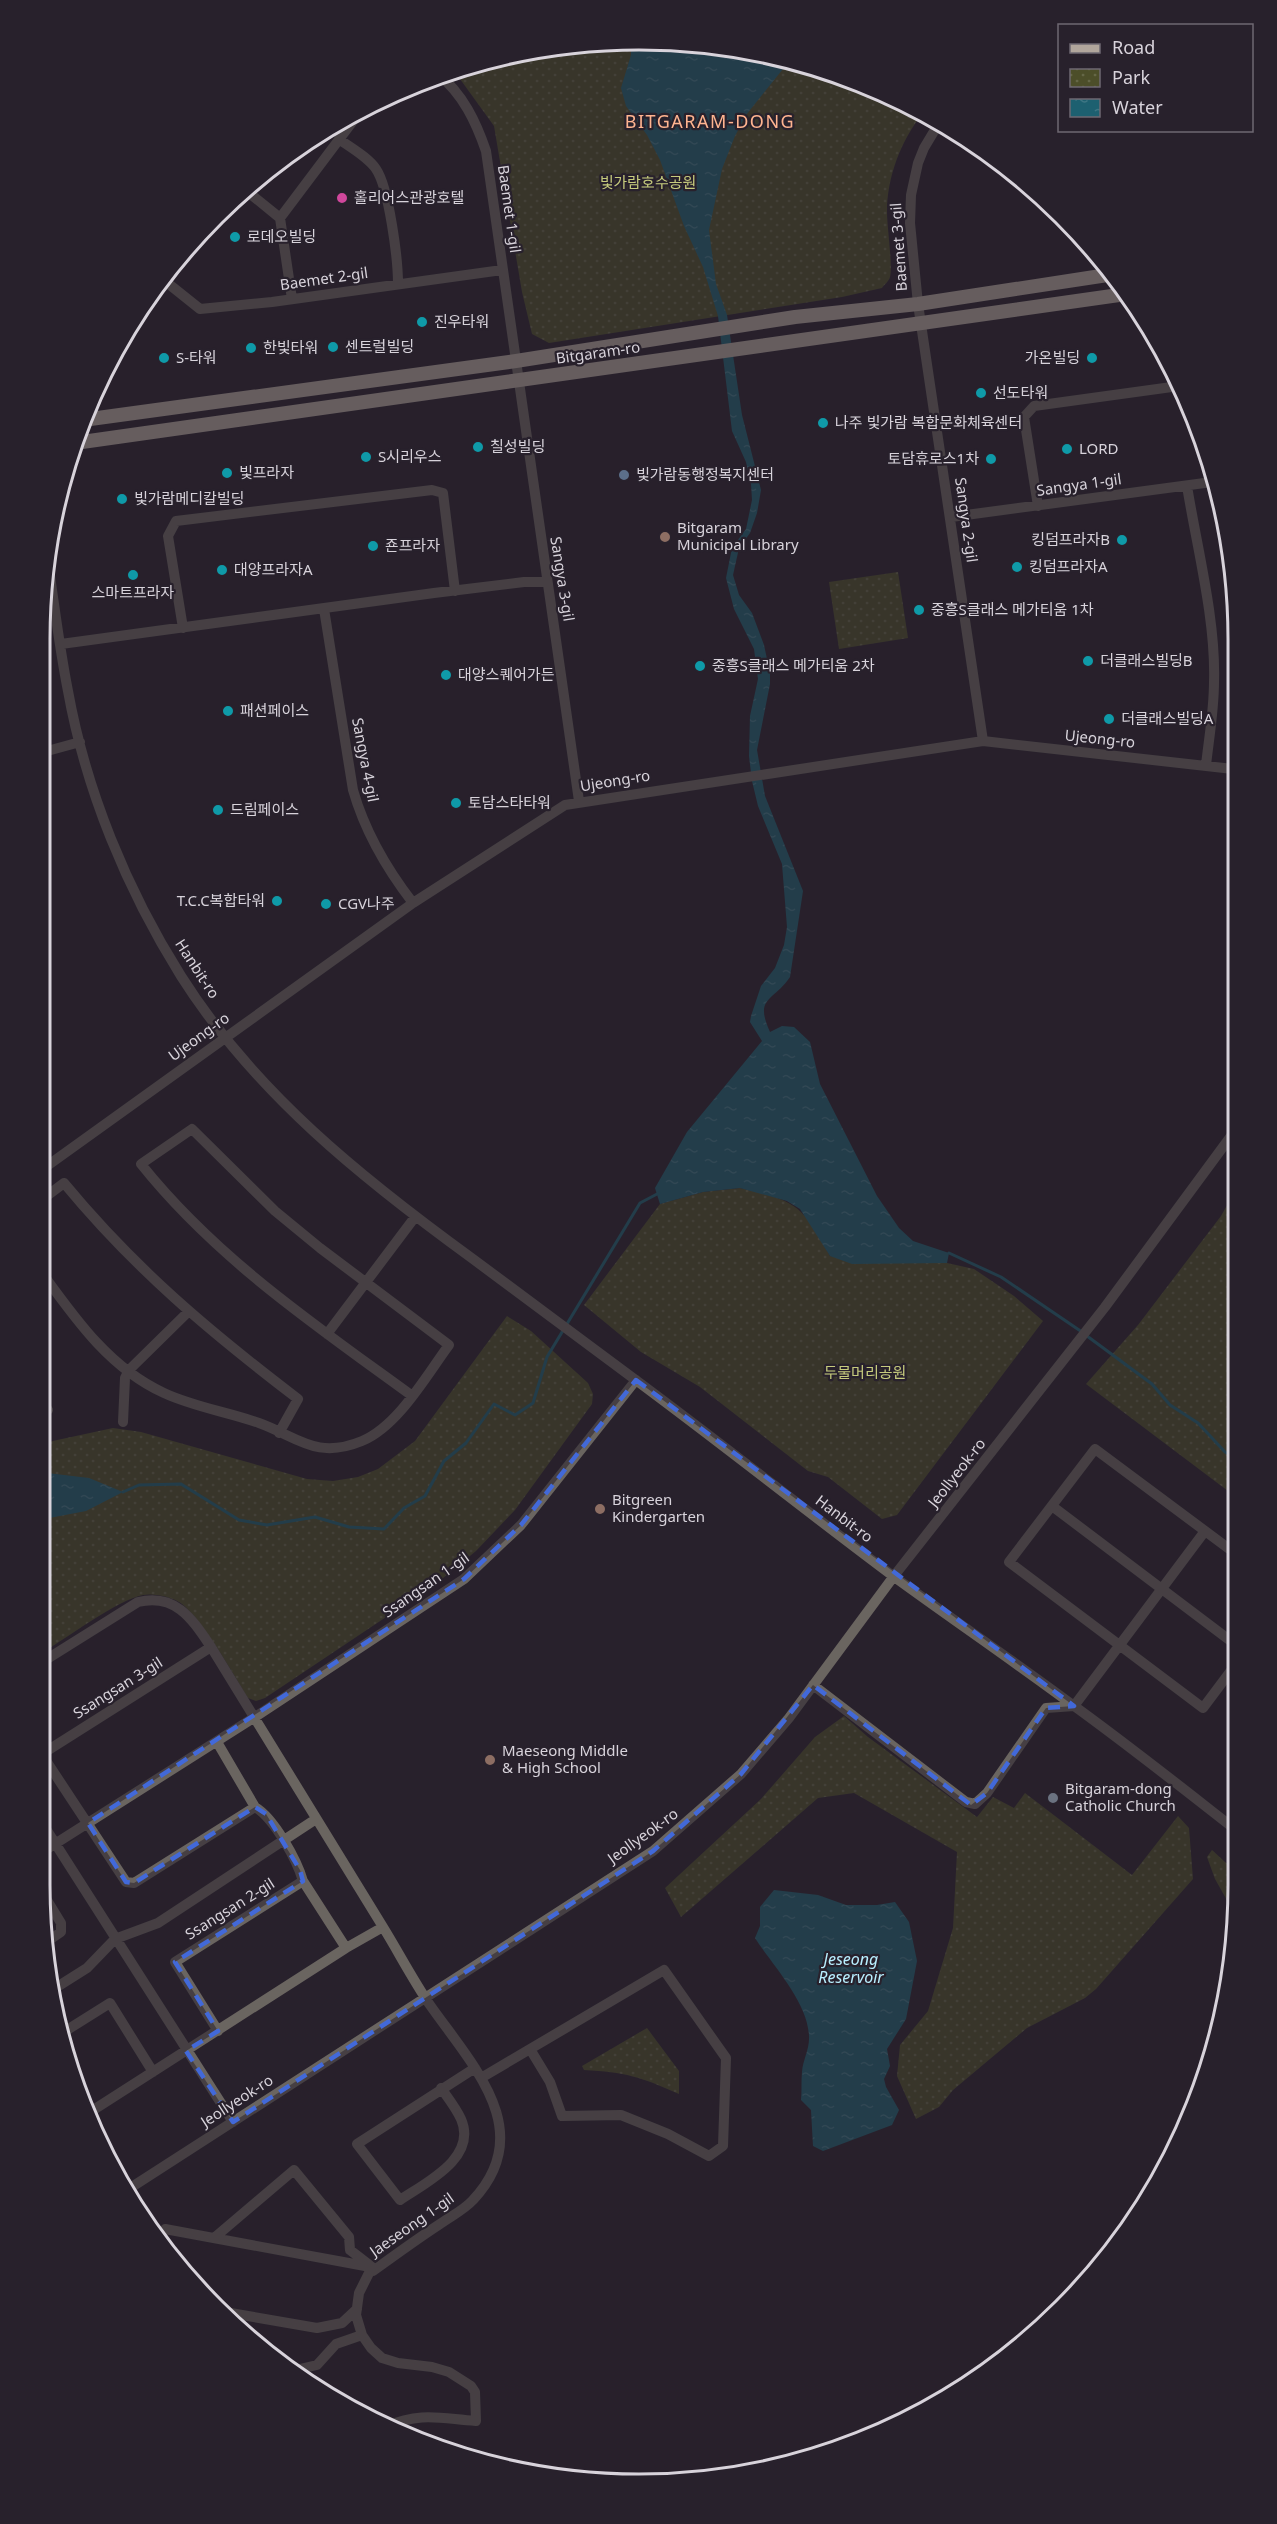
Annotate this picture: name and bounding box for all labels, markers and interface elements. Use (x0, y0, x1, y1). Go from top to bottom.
legend (1058, 24, 1253, 132)
text: Road (1112, 35, 1155, 59)
text: Park (1112, 65, 1150, 89)
text: Water (1112, 95, 1163, 119)
district label: BITGARAM-DONG (625, 109, 795, 133)
street label: Baemet 1-gil (494, 163, 526, 254)
park label: 빛가람호수공원 (600, 172, 696, 192)
place label: 홀리어스관광호텔 (354, 187, 464, 207)
marker: 홀리어스관광호텔 (335, 191, 349, 205)
street label: Baemet 3-gil (885, 202, 911, 292)
place label: 로데오빌딩 (247, 226, 316, 246)
marker: 로데오빌딩 (228, 230, 242, 244)
street label: Baemet 2-gil (278, 262, 369, 294)
place label: 진우타워 (434, 311, 489, 331)
marker: 진우타워 (415, 315, 429, 329)
place label: 센트럴빌딩 (345, 336, 414, 356)
street label: Bitgaram-ro (554, 336, 641, 368)
place label: 한빛타워 (263, 337, 318, 357)
marker: 센트럴빌딩 (326, 340, 340, 354)
marker: 한빛타워 (244, 341, 258, 355)
place label: S-타워 (176, 347, 217, 367)
place label: 가온빌딩 (1025, 347, 1080, 367)
marker: S-타워 (157, 351, 171, 365)
marker: 가온빌딩 (1085, 351, 1099, 365)
place label: 선도타워 (993, 382, 1048, 402)
marker: 선도타워 (974, 386, 988, 400)
place label: 나주 빛가람 복합문화체육센터 (835, 412, 1022, 432)
marker: 나주 빛가람 복합문화체육센터 (816, 416, 830, 430)
place label: 칠성빌딩 (490, 436, 545, 456)
place label: LORD (1079, 438, 1119, 458)
marker: 칠성빌딩 (471, 440, 485, 454)
marker: LORD (1060, 442, 1074, 456)
place label: S시리우스 (378, 446, 442, 466)
place label: 토담휴로스1차 (888, 448, 979, 468)
marker: S시리우스 (359, 450, 373, 464)
marker: 토담휴로스1차 (984, 452, 998, 466)
place label: 빛프라자 (239, 462, 294, 482)
place label: 빛가람동행정복지센터 (636, 464, 774, 484)
marker: 빛프라자 (220, 466, 234, 480)
marker: 빛가람동행정복지센터 (617, 468, 631, 482)
street label: Sangya 1-gil (1035, 468, 1123, 500)
street label: Sangya 2-gil (951, 476, 983, 564)
place label: 빛가람메디칼빌딩 (134, 488, 244, 508)
marker: 빛가람메디칼빌딩 (115, 492, 129, 506)
place label: Bitgaram Municipal Library (677, 517, 799, 554)
place label: 킹덤프라자B (1031, 529, 1110, 549)
marker: Bitgaram Municipal Library (658, 530, 672, 544)
marker: 킹덤프라자B (1115, 533, 1129, 547)
place label: 죤프라자 (385, 535, 440, 555)
street label: Sangya 3-gil (546, 535, 580, 623)
marker: 죤프라자 (366, 539, 380, 553)
place label: 킹덤프라자A (1029, 556, 1108, 576)
place label: 대양프라자A (234, 559, 313, 579)
marker: 킹덤프라자A (1010, 560, 1024, 574)
marker: 대양프라자A (215, 563, 229, 577)
marker: 스마트프라자 (126, 568, 140, 582)
place label: 스마트프라자 (92, 582, 175, 602)
place label: 중흥S클래스 메가티움 1차 (931, 599, 1094, 619)
marker: 중흥S클래스 메가티움 1차 (912, 603, 926, 617)
place label: 더클래스빌딩B (1100, 650, 1193, 670)
marker: 더클래스빌딩B (1081, 654, 1095, 668)
place label: 중흥S클래스 메가티움 2차 (712, 655, 875, 675)
marker: 중흥S클래스 메가티움 2차 (693, 659, 707, 673)
place label: 대양스퀘어가든 (458, 664, 555, 684)
marker: 대양스퀘어가든 (439, 668, 453, 682)
place label: 패션페이스 (240, 700, 309, 720)
marker: 패션페이스 (221, 704, 235, 718)
place label: 더클래스빌딩A (1121, 708, 1214, 728)
marker: 더클래스빌딩A (1102, 712, 1116, 726)
street label: Sangya 4-gil (348, 716, 384, 804)
street label: Ujeong-ro (1064, 724, 1136, 752)
street label: Ujeong-ro (578, 765, 651, 795)
place label: 토담스타타워 (468, 792, 551, 812)
marker: 토담스타타워 (449, 796, 463, 810)
place label: 드림페이스 (230, 799, 299, 819)
marker: 드림페이스 (211, 803, 225, 817)
place label: T.C.C복합타워 (177, 890, 265, 910)
place label: CGV나주 (338, 893, 395, 913)
marker: T.C.C복합타워 (270, 894, 284, 908)
marker: CGV나주 (319, 897, 333, 911)
street label: Hanbit-ro (171, 935, 225, 1002)
street label: Ujeong-ro (164, 1007, 233, 1065)
park label: 두물머리공원 (824, 1362, 906, 1382)
street label: Jeollyeok-ro (922, 1434, 989, 1513)
place label: Bitgreen Kindergarten (612, 1489, 705, 1526)
street label: Hanbit-ro (812, 1490, 877, 1546)
marker: Bitgreen Kindergarten (593, 1502, 607, 1516)
street label: Ssangsan 1-gil (378, 1547, 473, 1621)
street label: Ssangsan 3-gil (69, 1652, 166, 1723)
place label: Maeseong Middle & High School (502, 1740, 628, 1777)
marker: Maeseong Middle & High School (483, 1753, 497, 1767)
place label: Bitgaram-dong Catholic Church (1065, 1778, 1176, 1815)
marker: Bitgaram-dong Catholic Church (1046, 1791, 1060, 1805)
street label: Jeollyeok-ro (602, 1803, 682, 1869)
street label: Ssangsan 2-gil (181, 1873, 278, 1944)
water label: Jeseong Reservoir (818, 1948, 884, 1988)
street label: Jeollyeok-ro (195, 2069, 276, 2132)
street label: Jaeseong 1-gil (364, 2188, 457, 2262)

